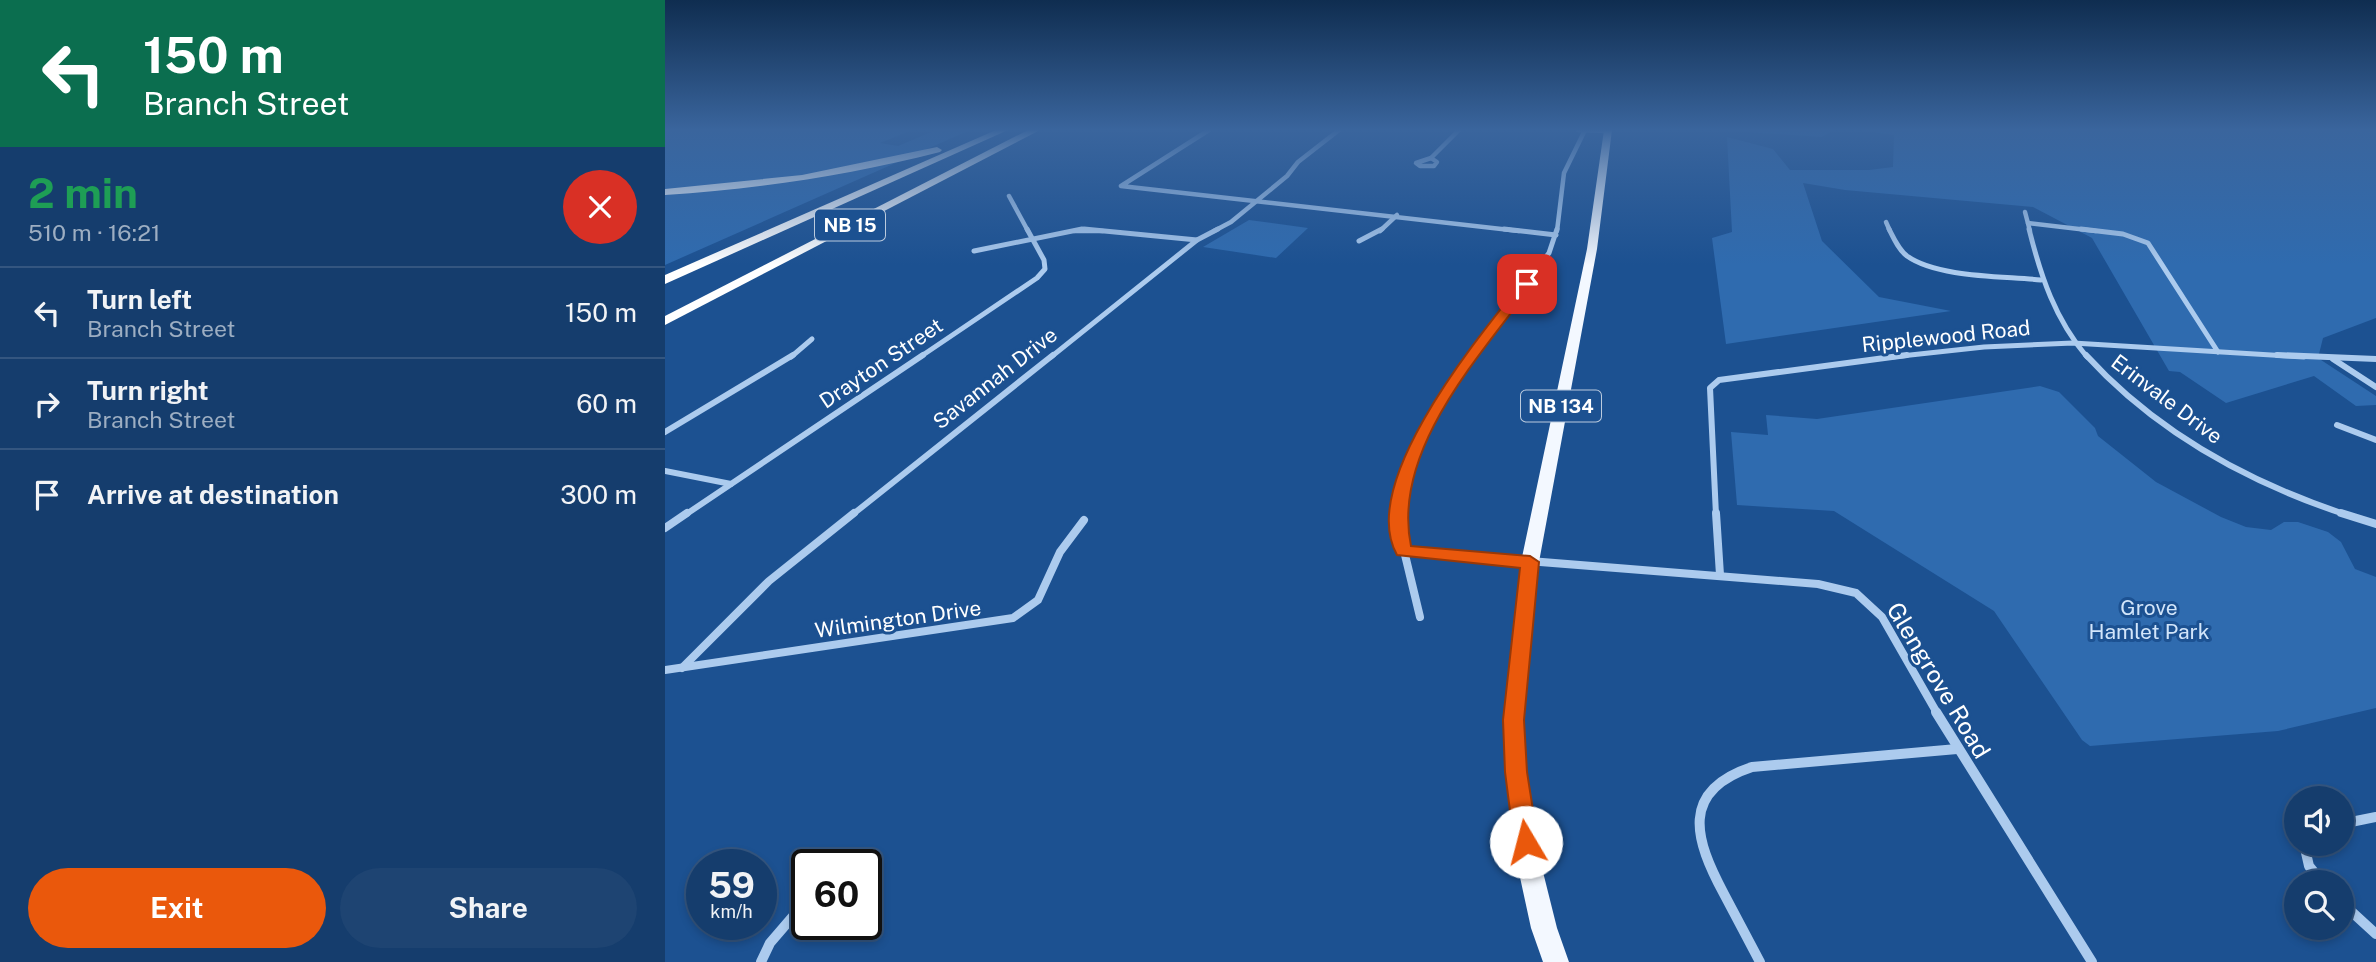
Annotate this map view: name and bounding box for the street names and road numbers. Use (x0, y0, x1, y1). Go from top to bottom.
road number: NB 15 (815, 210, 885, 241)
street label: Drayton Street (815, 313, 947, 413)
street label: Ripplewood Road (1861, 315, 2031, 357)
street label: Savannah Drive (928, 322, 1062, 434)
street label: Erinvale Drive (2106, 349, 2228, 449)
road number: NB 134 (1521, 390, 1601, 422)
street label: Wilmington Drive (813, 595, 983, 643)
street label: Glengrove Road (1881, 597, 1997, 763)

